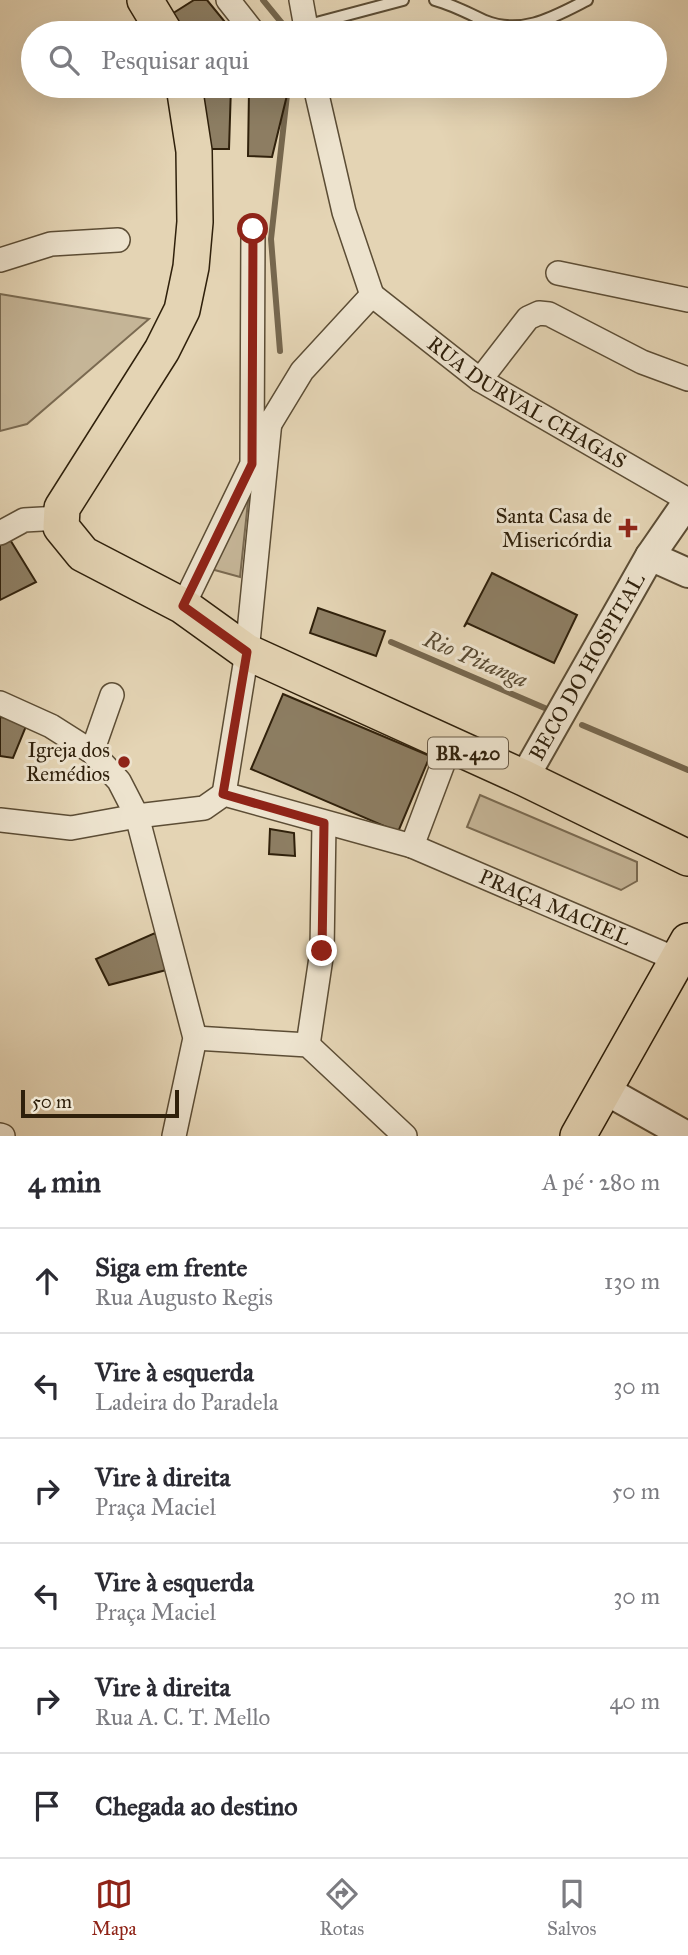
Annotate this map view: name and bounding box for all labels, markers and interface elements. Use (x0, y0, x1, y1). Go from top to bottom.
search box (21, 21, 667, 98)
icon: search (45, 41, 83, 79)
text: Pesquisar aqui (101, 44, 249, 76)
route start (237, 213, 268, 244)
street label: RUA DURVAL CHAGAS (422, 330, 631, 475)
place label: Santa Casa de Misericórdia (495, 503, 612, 553)
marker: Santa Casa de Misericórdia (618, 518, 638, 538)
street label: BECO DO HOSPITAL (524, 568, 651, 765)
water label: Rio Pitanga (419, 624, 532, 693)
place label: Igreja dos Remédios (26, 737, 110, 787)
road number: BR-420 (428, 738, 508, 768)
marker: Igreja dos Remédios (116, 754, 132, 770)
street label: PRAÇA MACIEL (475, 863, 635, 951)
route end (306, 935, 337, 966)
scale bar (21, 1087, 178, 1119)
text: 50 m (32, 1090, 72, 1113)
text: 4 min (28, 1164, 101, 1200)
text: A pé · 280 m (542, 1168, 660, 1196)
text: Siga em frente (95, 1251, 247, 1283)
icon: ahead (28, 1262, 66, 1300)
text: 130 m (604, 1267, 660, 1295)
text: Rua Augusto Regis (95, 1283, 273, 1311)
text: Vire à esquerda (95, 1356, 254, 1388)
icon: left (28, 1367, 66, 1405)
text: 30 m (613, 1372, 660, 1400)
text: Ladeira do Paradela (95, 1388, 279, 1416)
text: Vire à direita (95, 1461, 231, 1493)
icon: right (28, 1472, 66, 1510)
text: 50 m (612, 1477, 660, 1505)
text: Praça Maciel (95, 1493, 216, 1521)
text: Vire à esquerda (95, 1566, 254, 1598)
icon: left (28, 1577, 66, 1615)
text: 30 m (613, 1582, 660, 1610)
text: Praça Maciel (95, 1598, 216, 1626)
text: Vire à direita (95, 1671, 231, 1703)
icon: right (28, 1682, 66, 1720)
text: 40 m (610, 1687, 660, 1715)
text: Rua A. C. T. Mello (95, 1703, 270, 1731)
icon: arrive (28, 1787, 66, 1825)
text: Chegada ao destino (95, 1790, 298, 1822)
tab: Mapa (91, 1875, 137, 1940)
tab: Rotas (320, 1875, 364, 1940)
tab: Salvos (547, 1875, 597, 1940)

